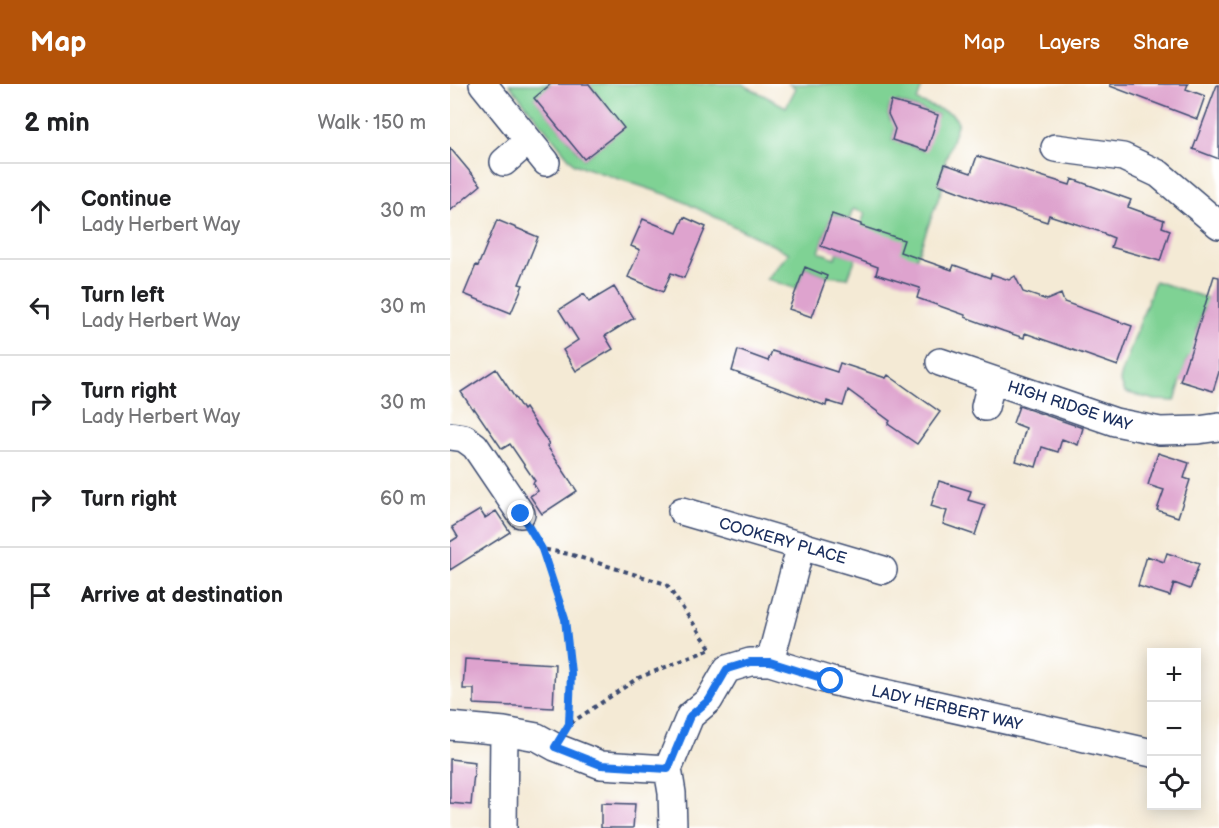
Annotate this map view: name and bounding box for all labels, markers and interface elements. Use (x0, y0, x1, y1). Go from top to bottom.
text: Map (30, 26, 86, 59)
text: Map (963, 30, 1005, 55)
text: Layers (1038, 30, 1100, 55)
text: Share (1133, 30, 1189, 55)
text: 2 min (24, 108, 90, 139)
text: Walk · 150 m (317, 111, 426, 135)
text: Continue (81, 186, 171, 213)
icon: ahead (24, 195, 57, 228)
text: 30 m (380, 199, 426, 223)
text: Lady Herbert Way (81, 213, 240, 237)
text: Turn left (81, 282, 165, 309)
icon: left (24, 291, 57, 324)
text: 30 m (380, 295, 426, 319)
text: Lady Herbert Way (81, 309, 240, 333)
street label: HIGH RIDGE WAY (1005, 377, 1135, 436)
text: Turn right (81, 378, 177, 405)
icon: right (24, 387, 57, 420)
text: 30 m (380, 391, 426, 415)
text: Lady Herbert Way (81, 405, 240, 429)
icon: right (24, 483, 57, 516)
text: Turn right (81, 486, 177, 513)
text: 60 m (380, 487, 426, 511)
route end (507, 500, 533, 526)
street label: COOKERY PLACE (717, 514, 849, 569)
icon: arrive (24, 579, 57, 612)
text: Arrive at destination (81, 582, 283, 609)
map controls (1147, 648, 1201, 810)
button: + (1147, 648, 1201, 702)
route start (817, 667, 843, 693)
street label: LADY HERBERT WAY (869, 682, 1025, 735)
button: − (1147, 702, 1201, 756)
button: locate (1147, 756, 1201, 810)

